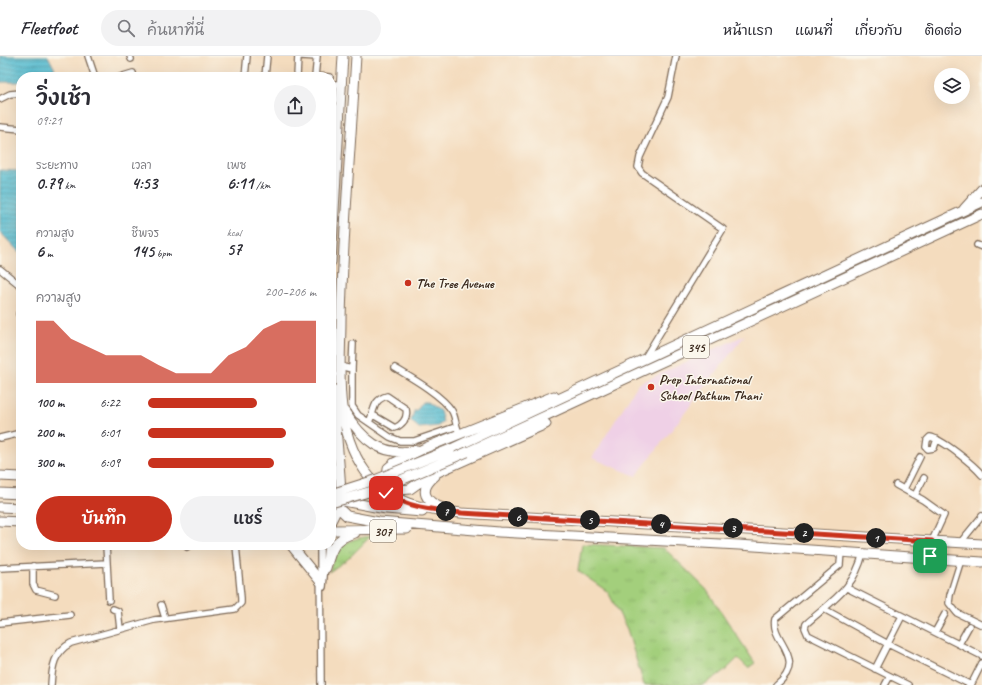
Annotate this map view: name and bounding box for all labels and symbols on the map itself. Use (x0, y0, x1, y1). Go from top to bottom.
place label: The Tree Avenue (416, 275, 495, 292)
marker: The Tree Avenue (403, 278, 413, 288)
road number: 345 (683, 336, 709, 358)
place label: Prep International School Pathum Thani (659, 371, 763, 404)
marker: Prep International School Pathum Thani (646, 382, 656, 392)
pin (369, 476, 403, 510)
pin: 7 (436, 501, 456, 521)
pin: 6 (508, 507, 528, 527)
pin: 5 (580, 510, 600, 530)
pin: 4 (651, 514, 671, 534)
pin: 3 (723, 518, 743, 538)
road number: 307 (370, 520, 396, 542)
pin: 2 (794, 523, 814, 543)
pin: 1 (866, 528, 886, 548)
pin (913, 539, 947, 573)

